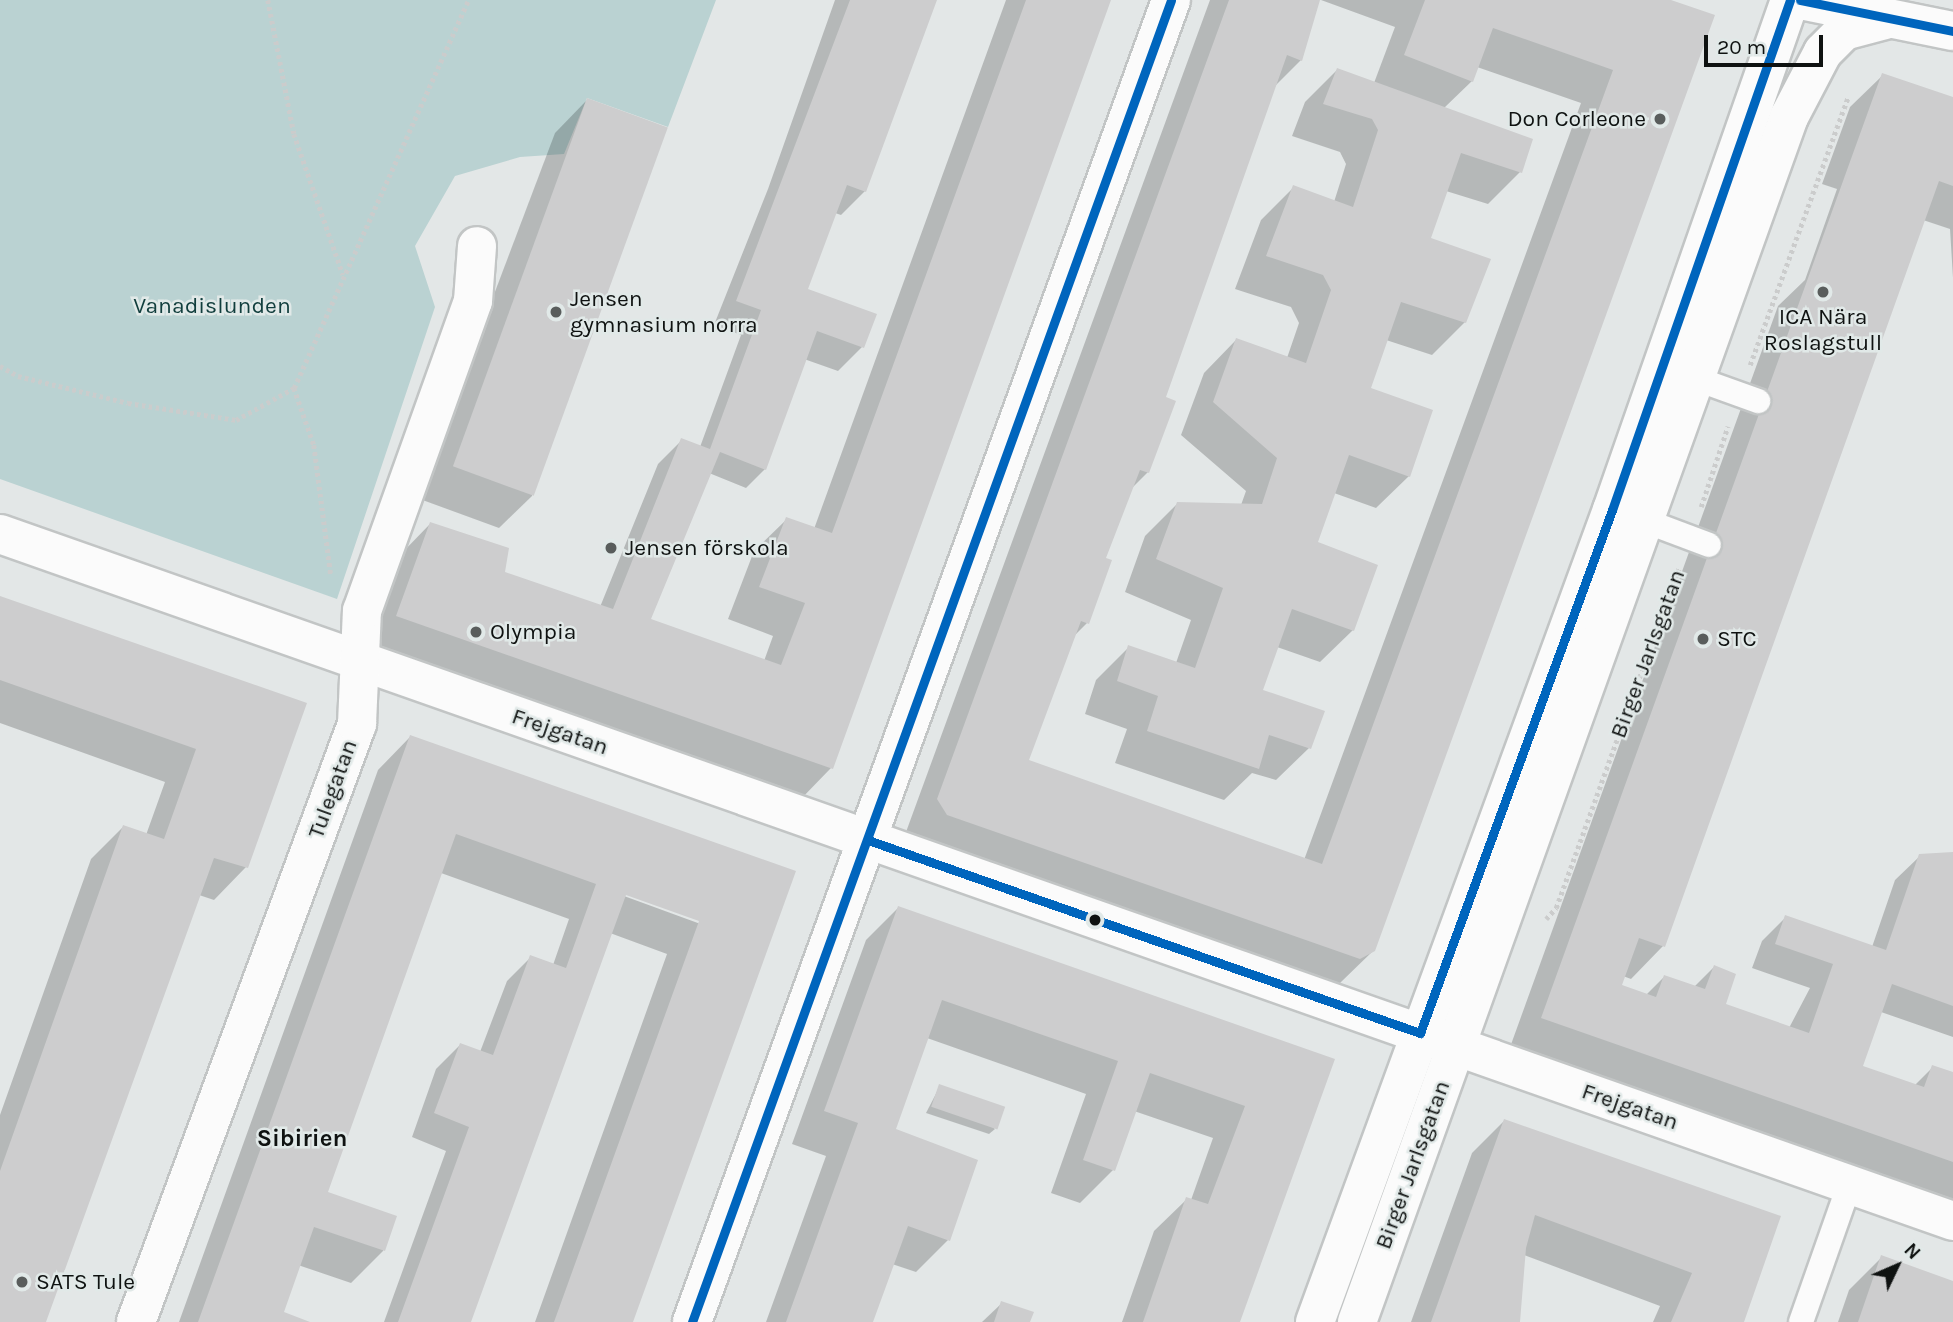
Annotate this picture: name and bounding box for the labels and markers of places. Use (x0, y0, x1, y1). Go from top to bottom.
place label: Don Corleone (1507, 105, 1646, 133)
marker: Don Corleone (1652, 111, 1668, 127)
marker: ICA Nära Roslagstull (1815, 284, 1831, 300)
place label: Jensen gymnasium norra (570, 285, 758, 339)
place label: ICA Nära Roslagstull (1764, 303, 1882, 357)
marker: Jensen gymnasium norra (548, 304, 564, 320)
place label: Jensen förskola (625, 534, 789, 562)
marker: Jensen förskola (603, 540, 619, 556)
place label: Olympia (490, 618, 576, 646)
marker: Olympia (468, 624, 484, 640)
place label: STC (1717, 625, 1757, 653)
marker: STC (1695, 631, 1711, 647)
unlabelled marker (1088, 913, 1102, 927)
place label: SATS Tule (36, 1268, 135, 1296)
marker: SATS Tule (14, 1274, 30, 1290)

